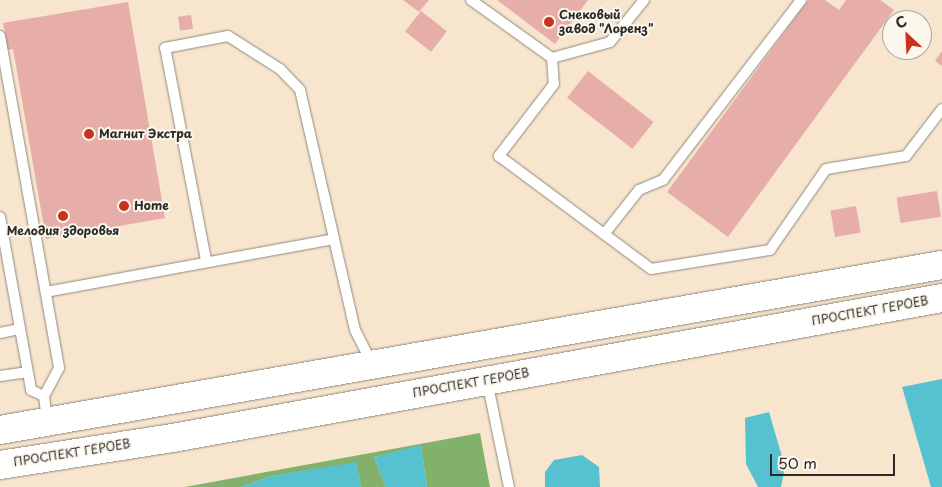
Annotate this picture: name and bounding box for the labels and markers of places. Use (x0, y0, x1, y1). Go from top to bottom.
place label: Снековый завод "Лоренз" (559, 8, 654, 36)
marker: Снековый завод "Лоренз" (543, 16, 555, 28)
place label: Магнит Экстра (99, 127, 193, 141)
marker: Магнит Экстра (83, 128, 95, 140)
place label: Home (134, 199, 169, 213)
marker: Home (118, 200, 130, 212)
marker: Мелодия здоровья (57, 210, 69, 222)
place label: Мелодия здоровья (7, 224, 119, 238)

